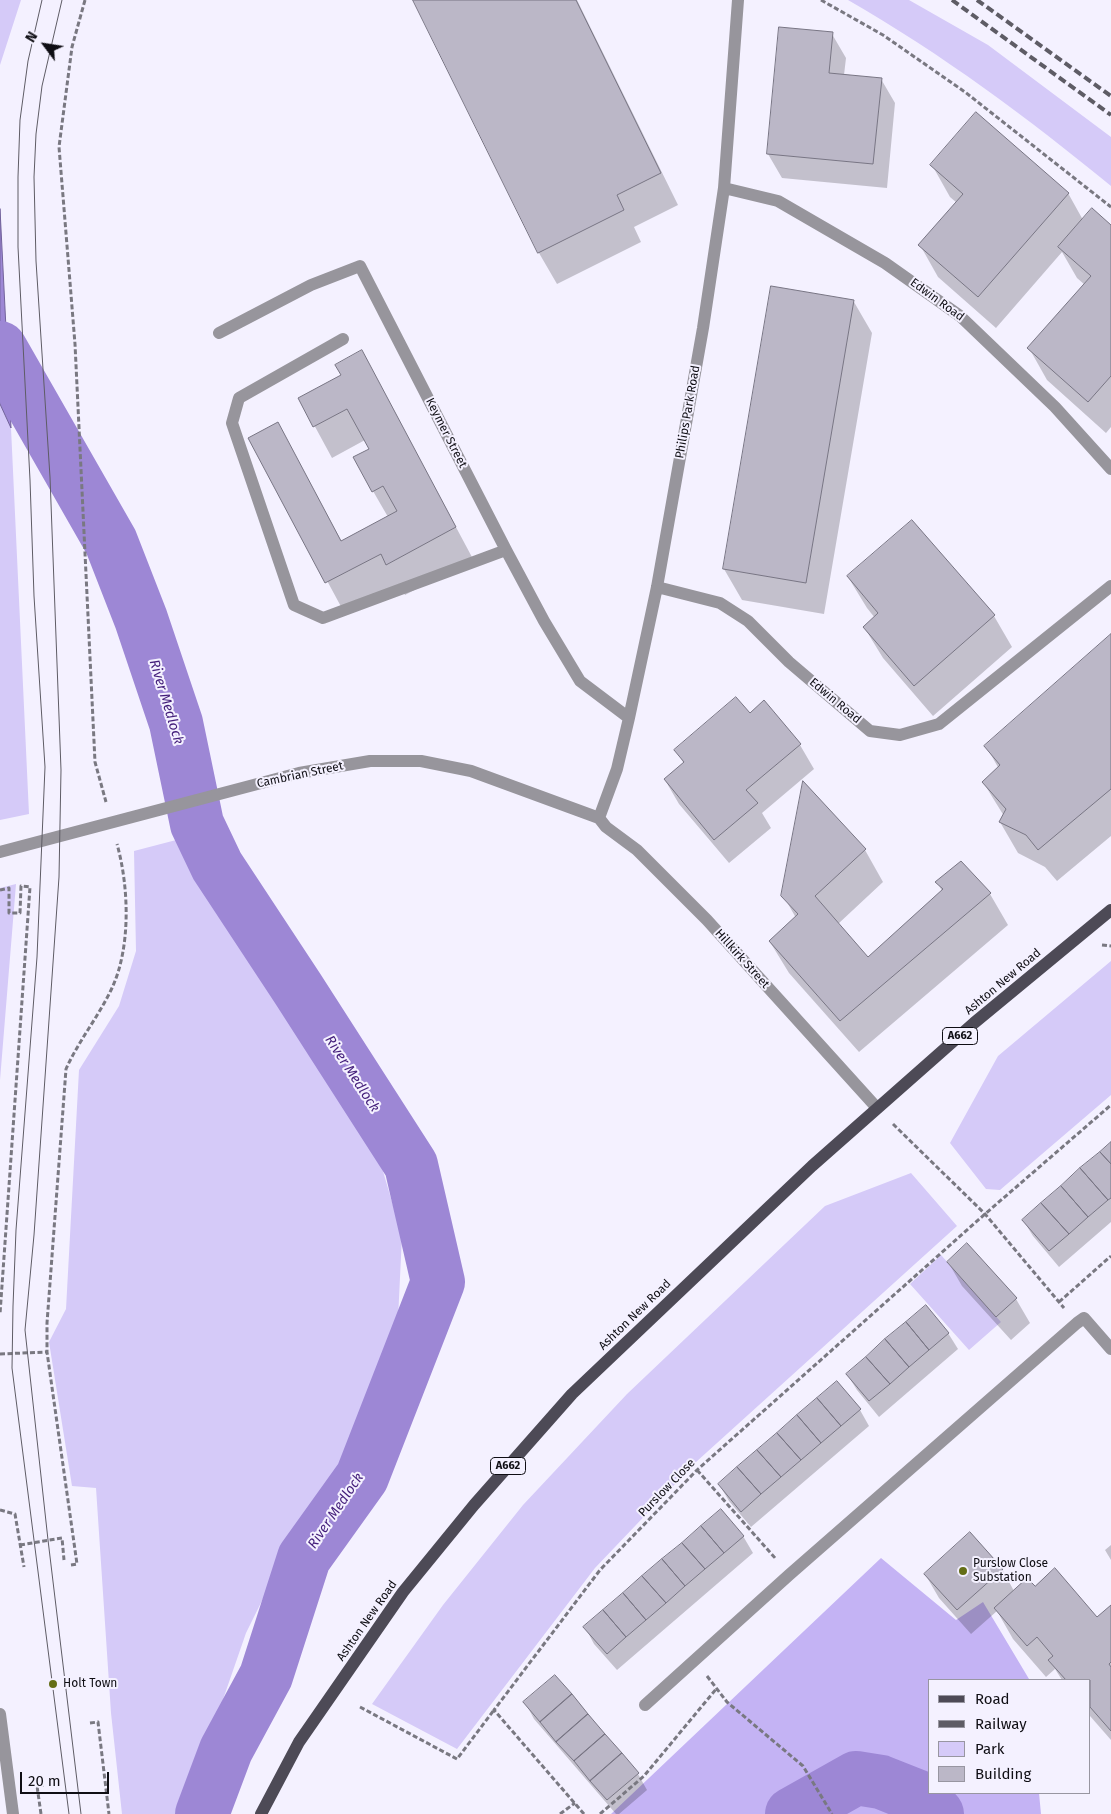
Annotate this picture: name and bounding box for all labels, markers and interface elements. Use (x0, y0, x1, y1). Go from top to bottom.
north arrow (20, 20, 70, 70)
text: N (22, 29, 41, 45)
street label: Edwin Road (907, 276, 967, 324)
street label: Philips Park Road (673, 364, 703, 460)
street label: Keymer Street (422, 396, 470, 470)
water label: River Medlock (145, 658, 187, 746)
street label: Edwin Road (806, 675, 864, 727)
street label: Cambrian Street (256, 759, 344, 791)
street label: Hillkirk Street (712, 926, 772, 992)
street label: Ashton New Road (962, 946, 1044, 1018)
road number: A662 (942, 1028, 978, 1044)
water label: River Medlock (321, 1033, 383, 1115)
street label: Ashton New Road (596, 1277, 674, 1353)
street label: Purslow Close (636, 1456, 698, 1520)
road number: A662 (490, 1458, 526, 1474)
water label: River Medlock (305, 1470, 367, 1552)
place label: Purslow Close Substation (973, 1557, 1048, 1585)
marker: Purslow Close Substation (957, 1565, 969, 1577)
street label: Ashton New Road (334, 1578, 400, 1664)
place label: Holt Town (63, 1677, 117, 1691)
marker: Holt Town (47, 1678, 59, 1690)
legend (928, 1679, 1091, 1794)
text: Road (975, 1690, 1010, 1708)
text: Railway (975, 1715, 1027, 1733)
text: Park (975, 1740, 1005, 1758)
scale bar (22, 1762, 111, 1794)
text: Building (975, 1765, 1031, 1783)
text: 20 m (28, 1772, 61, 1790)

